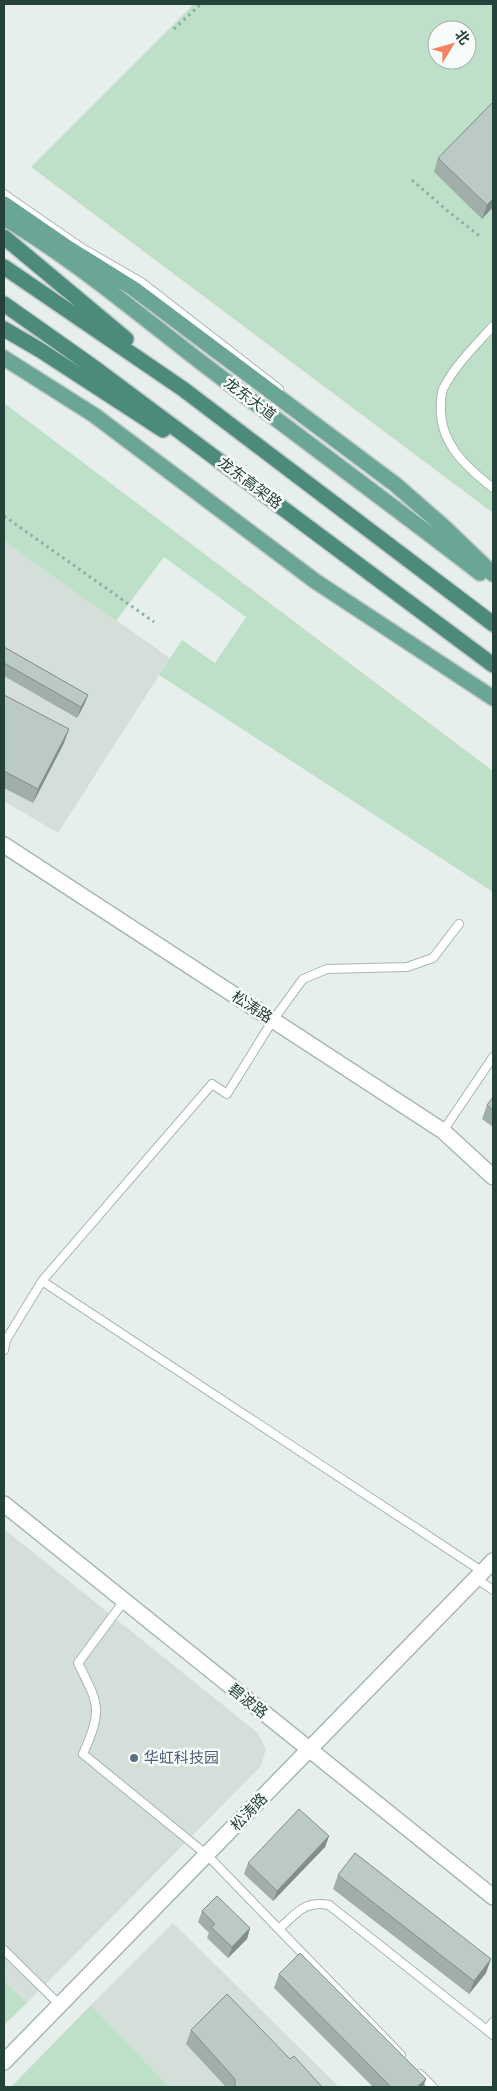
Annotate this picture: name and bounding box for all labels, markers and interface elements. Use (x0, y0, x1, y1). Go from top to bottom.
north arrow (427, 20, 477, 70)
text: 北 (451, 27, 473, 48)
street label: 龙东大道 (221, 374, 279, 424)
street label: 龙东高架路 (215, 453, 285, 513)
street label: 松涛路 (228, 987, 276, 1027)
street label: 碧波路 (225, 1680, 271, 1722)
place label: 华虹科技园 (144, 1749, 219, 1767)
marker: 华虹科技园 (128, 1752, 140, 1764)
street label: 松涛路 (227, 1790, 271, 1834)

